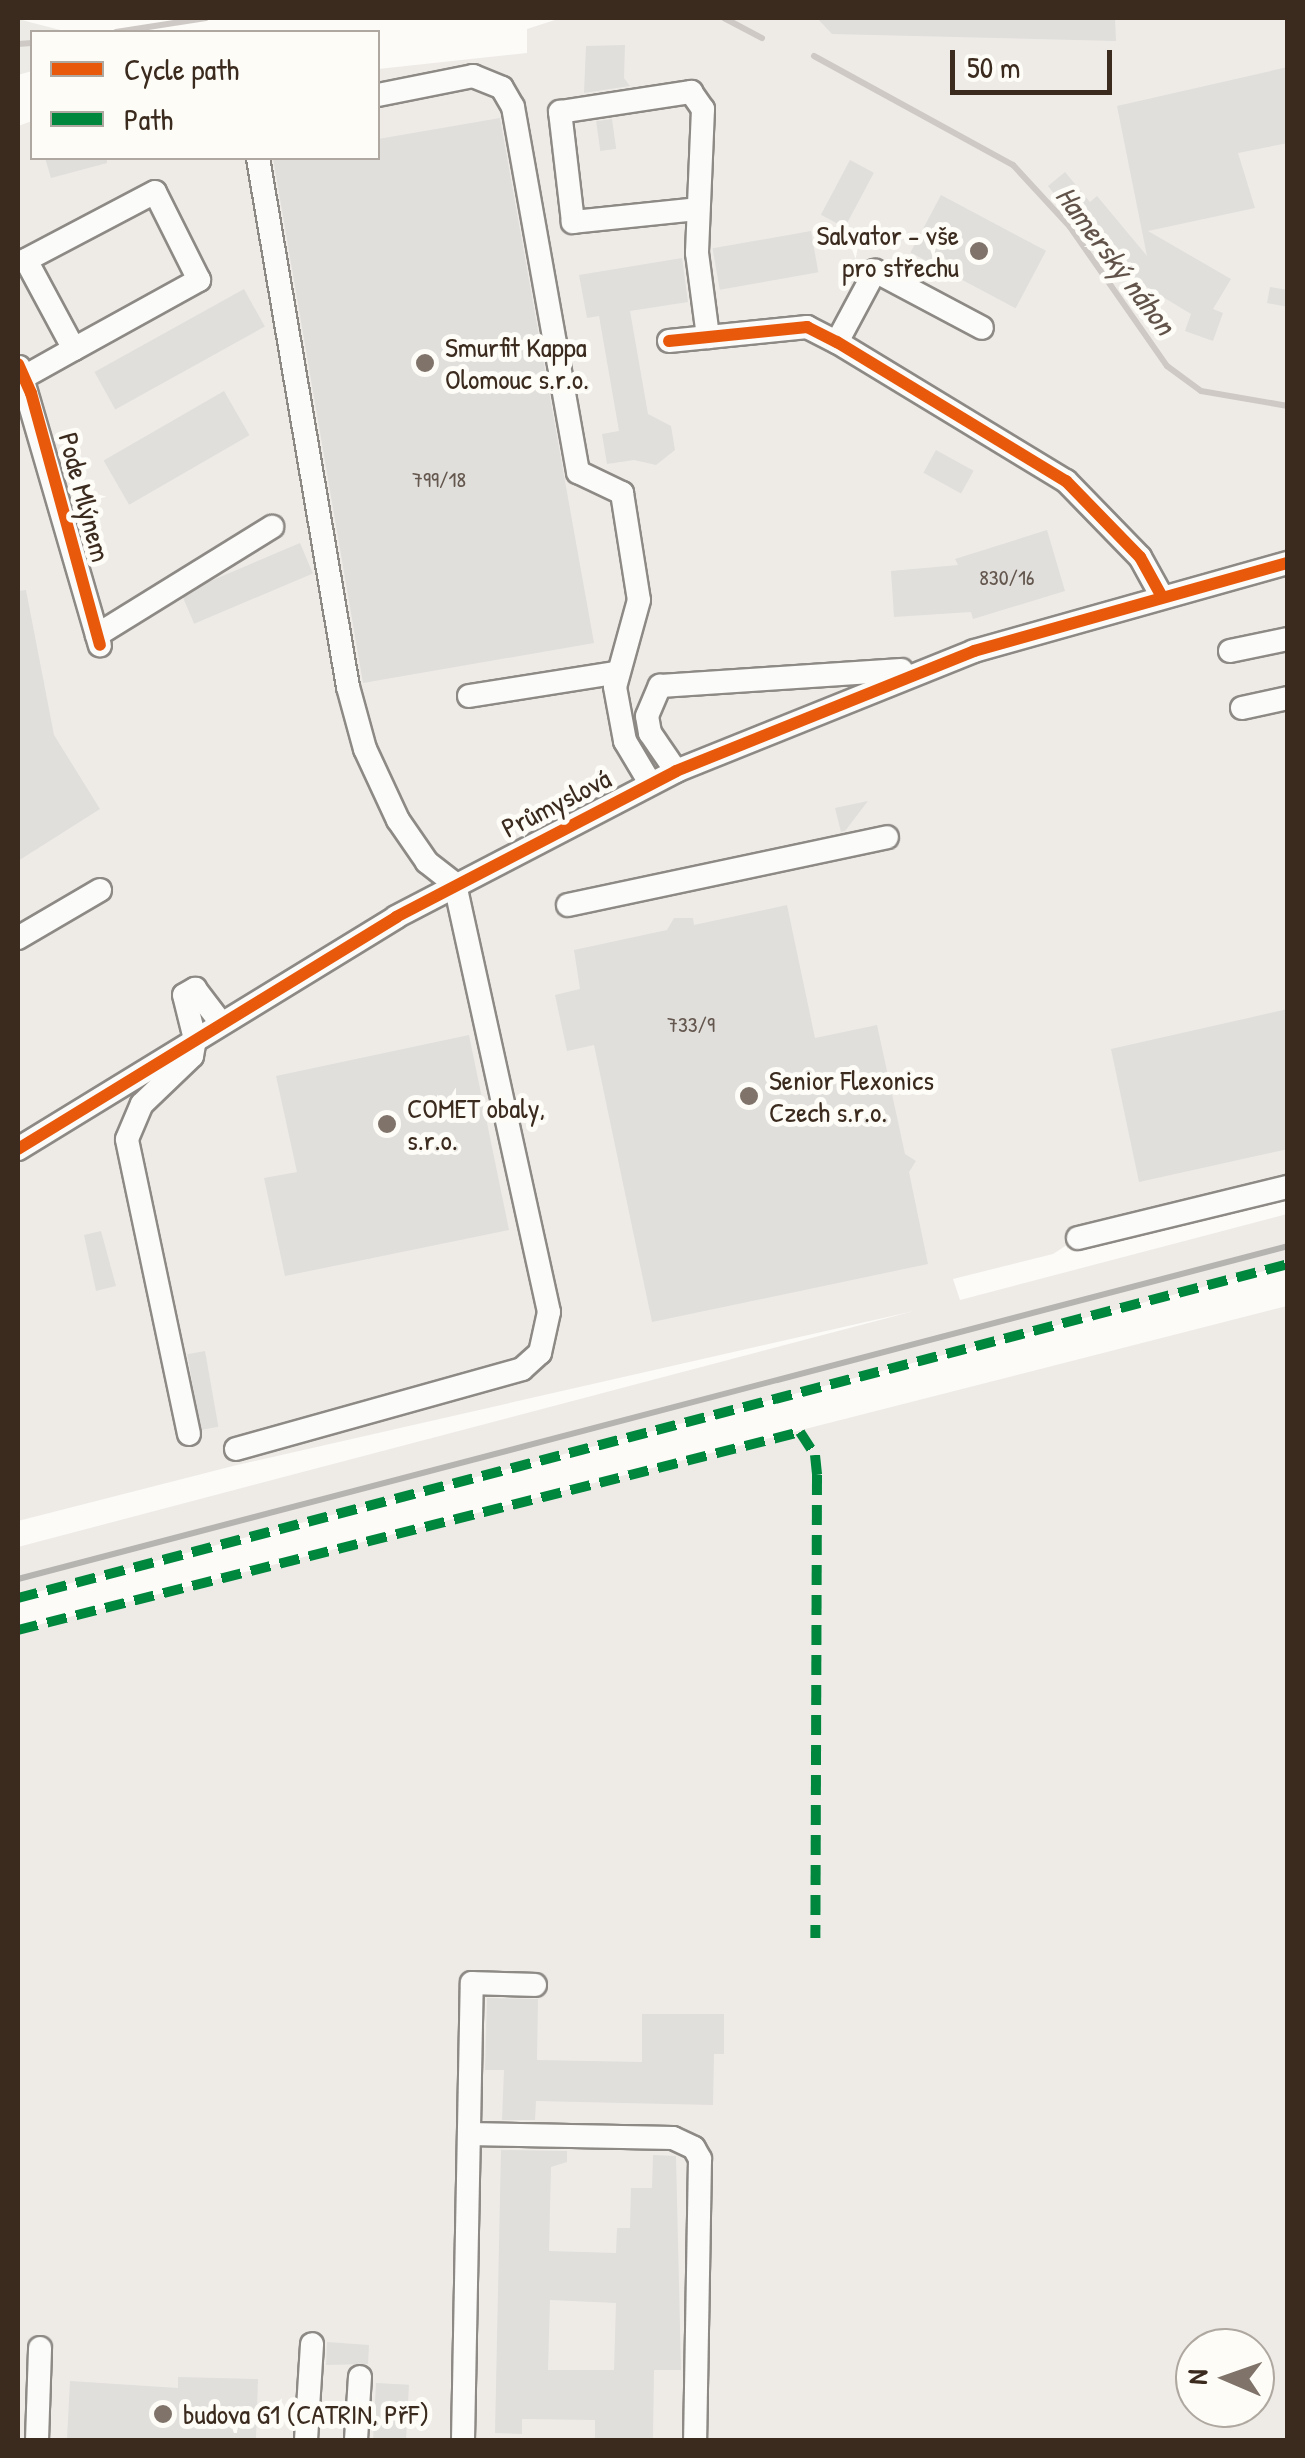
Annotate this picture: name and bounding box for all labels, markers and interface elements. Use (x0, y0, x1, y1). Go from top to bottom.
legend (30, 30, 380, 160)
scale bar (955, 30, 1118, 92)
text: 50 m (967, 47, 1020, 87)
text: Cycle path (124, 49, 239, 89)
text: Path (124, 99, 173, 139)
water label: Hamerský náhon (1048, 179, 1184, 341)
place label: Salvator - vše pro střechu (817, 218, 959, 284)
marker: Salvator - vše pro střechu (968, 240, 990, 262)
place label: Smurfit Kappa Olomouc s.r.o. (445, 330, 589, 396)
marker: Smurfit Kappa Olomouc s.r.o. (414, 352, 436, 374)
street label: Pode Mlýnem (52, 429, 118, 565)
house number: 799/18 (412, 467, 466, 493)
house number: 830/16 (979, 565, 1035, 591)
street label: Průmyslová (496, 761, 616, 845)
house number: 733/9 (667, 1012, 715, 1038)
place label: Senior Flexonics Czech s.r.o. (769, 1063, 934, 1129)
marker: Senior Flexonics Czech s.r.o. (738, 1085, 760, 1107)
place label: COMET obaly, s.r.o. (407, 1091, 545, 1157)
marker: COMET obaly, s.r.o. (376, 1113, 398, 1135)
north arrow (1175, 2328, 1275, 2428)
text: N (1178, 2369, 1216, 2385)
place label: budova G1 (CATRIN, PřF) (183, 2397, 429, 2431)
marker: budova G1 (CATRIN, PřF) (152, 2403, 174, 2425)

